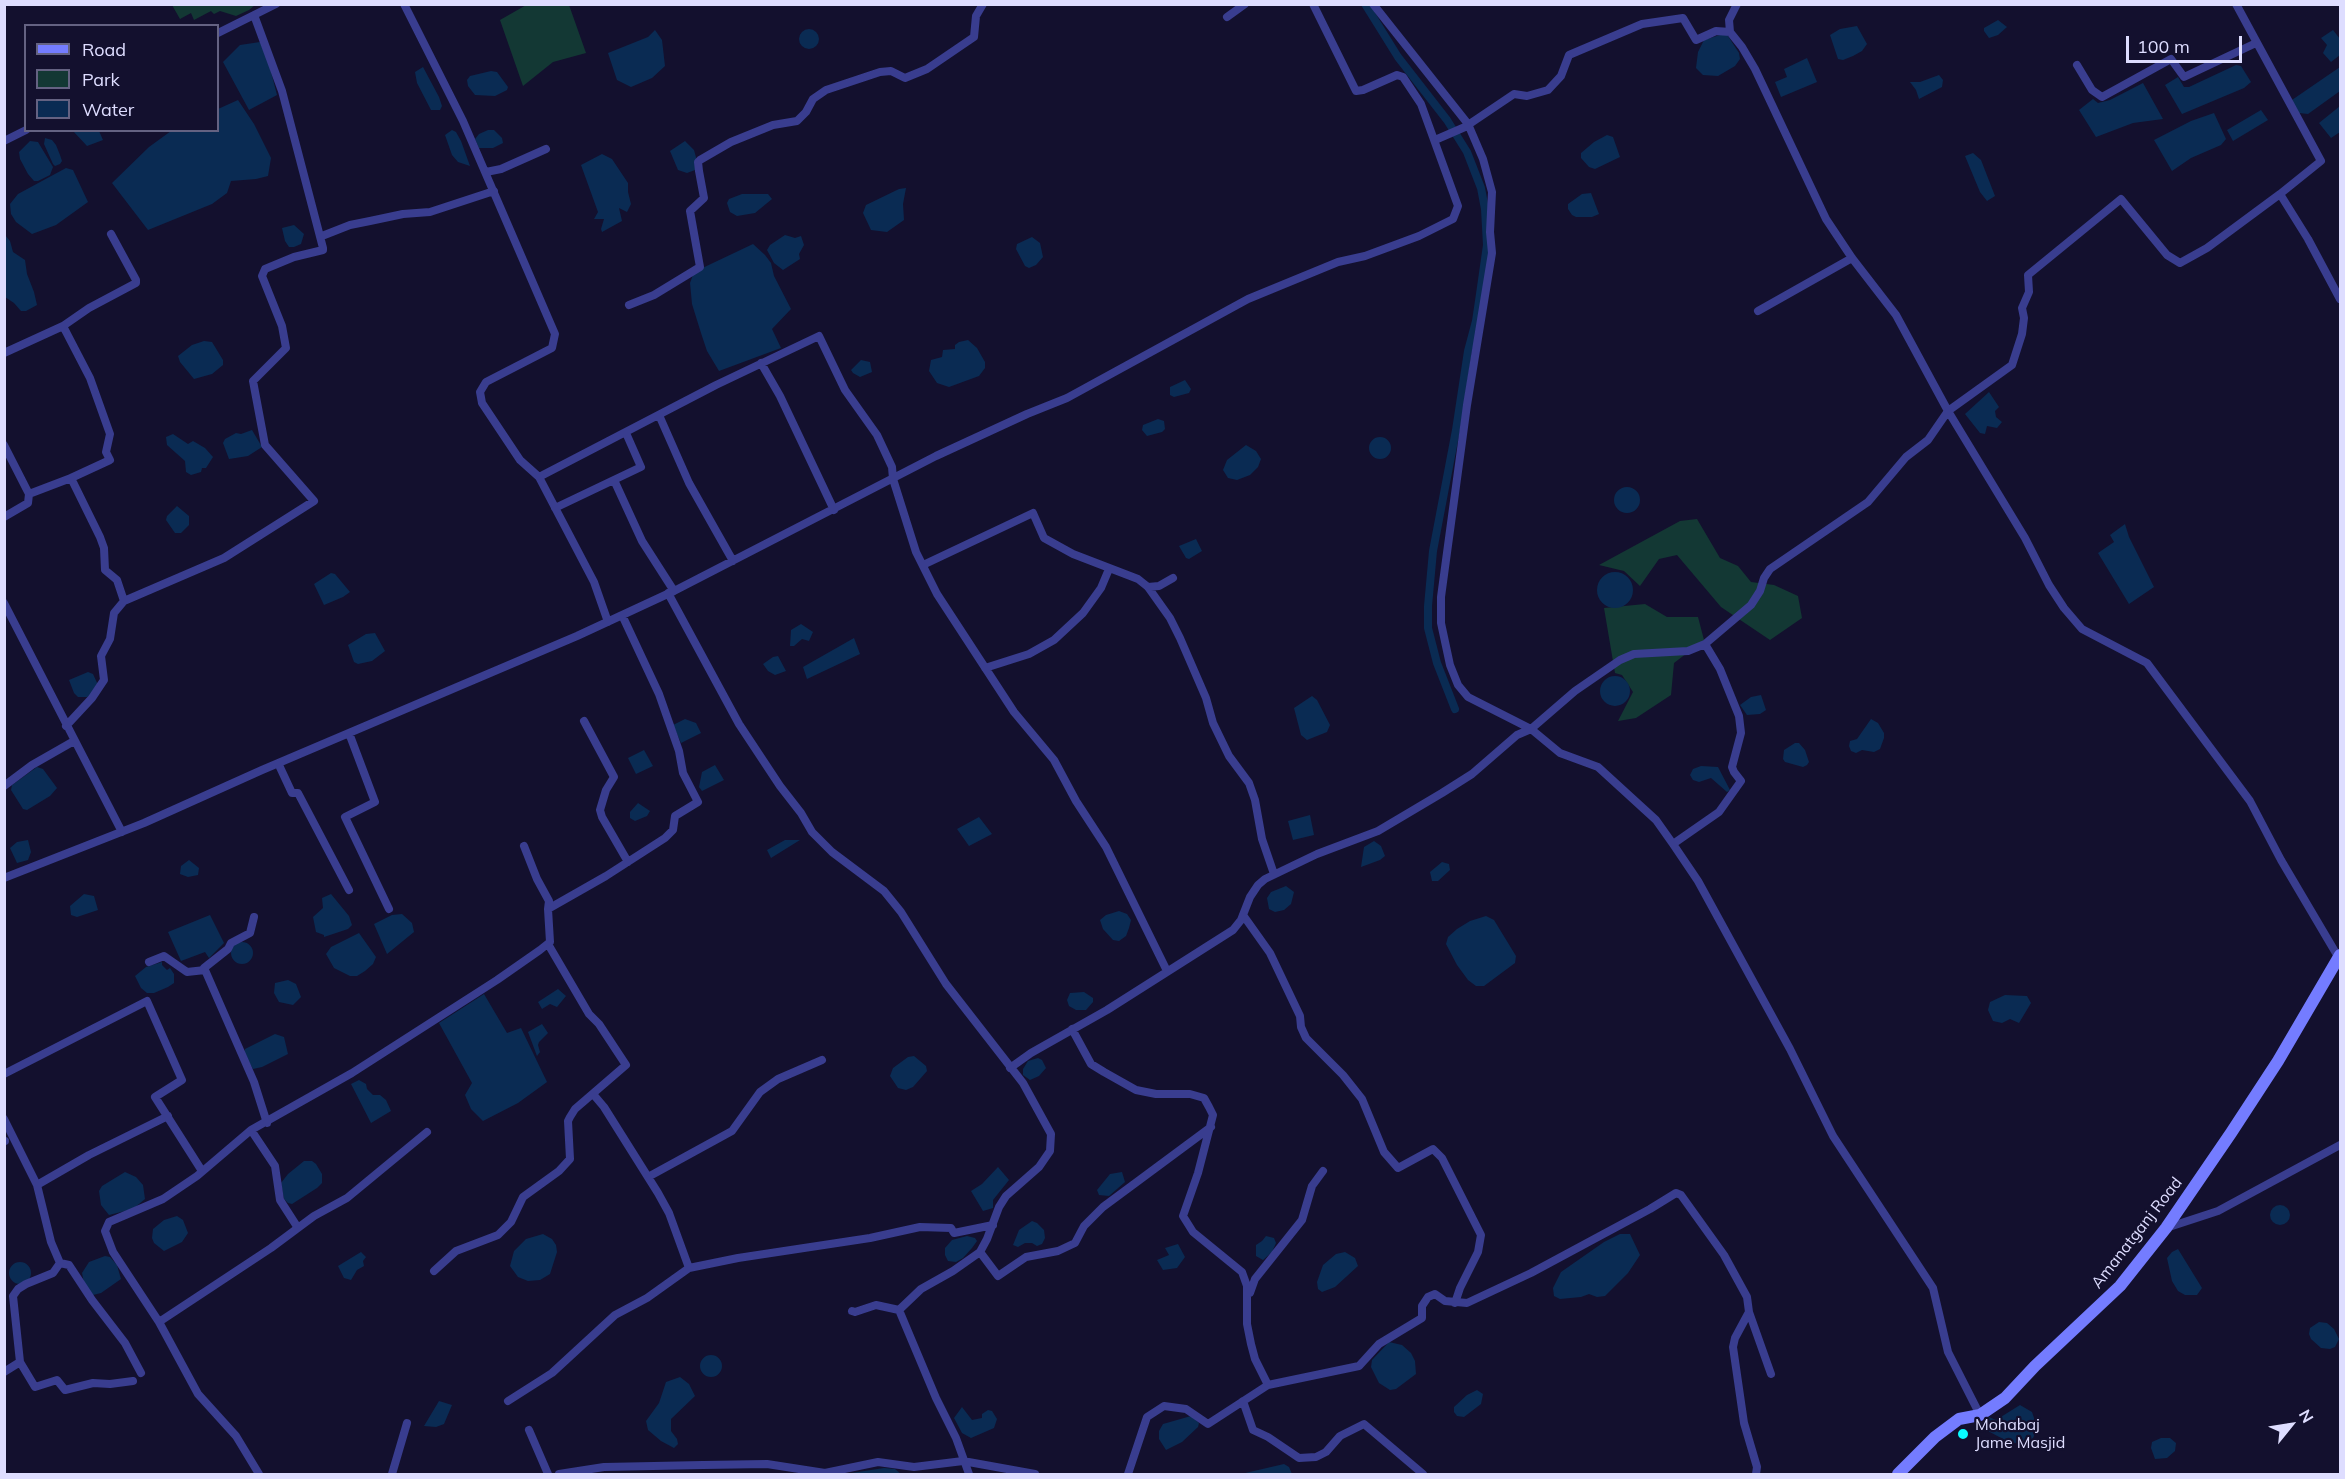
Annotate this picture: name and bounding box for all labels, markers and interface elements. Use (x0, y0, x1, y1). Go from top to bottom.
legend (24, 24, 219, 132)
scale bar (2129, 24, 2244, 62)
text: 100 m (2137, 35, 2190, 58)
text: Road (82, 38, 126, 61)
text: Park (82, 68, 120, 91)
text: Water (82, 98, 134, 121)
street label: Amanatganj Road (2088, 1174, 2186, 1292)
north arrow (2261, 1395, 2321, 1455)
text: N (2295, 1406, 2318, 1426)
place label: Mohabaj Jame Masjid (1975, 1415, 2065, 1453)
marker: Mohabaj Jame Masjid (1956, 1427, 1970, 1441)

